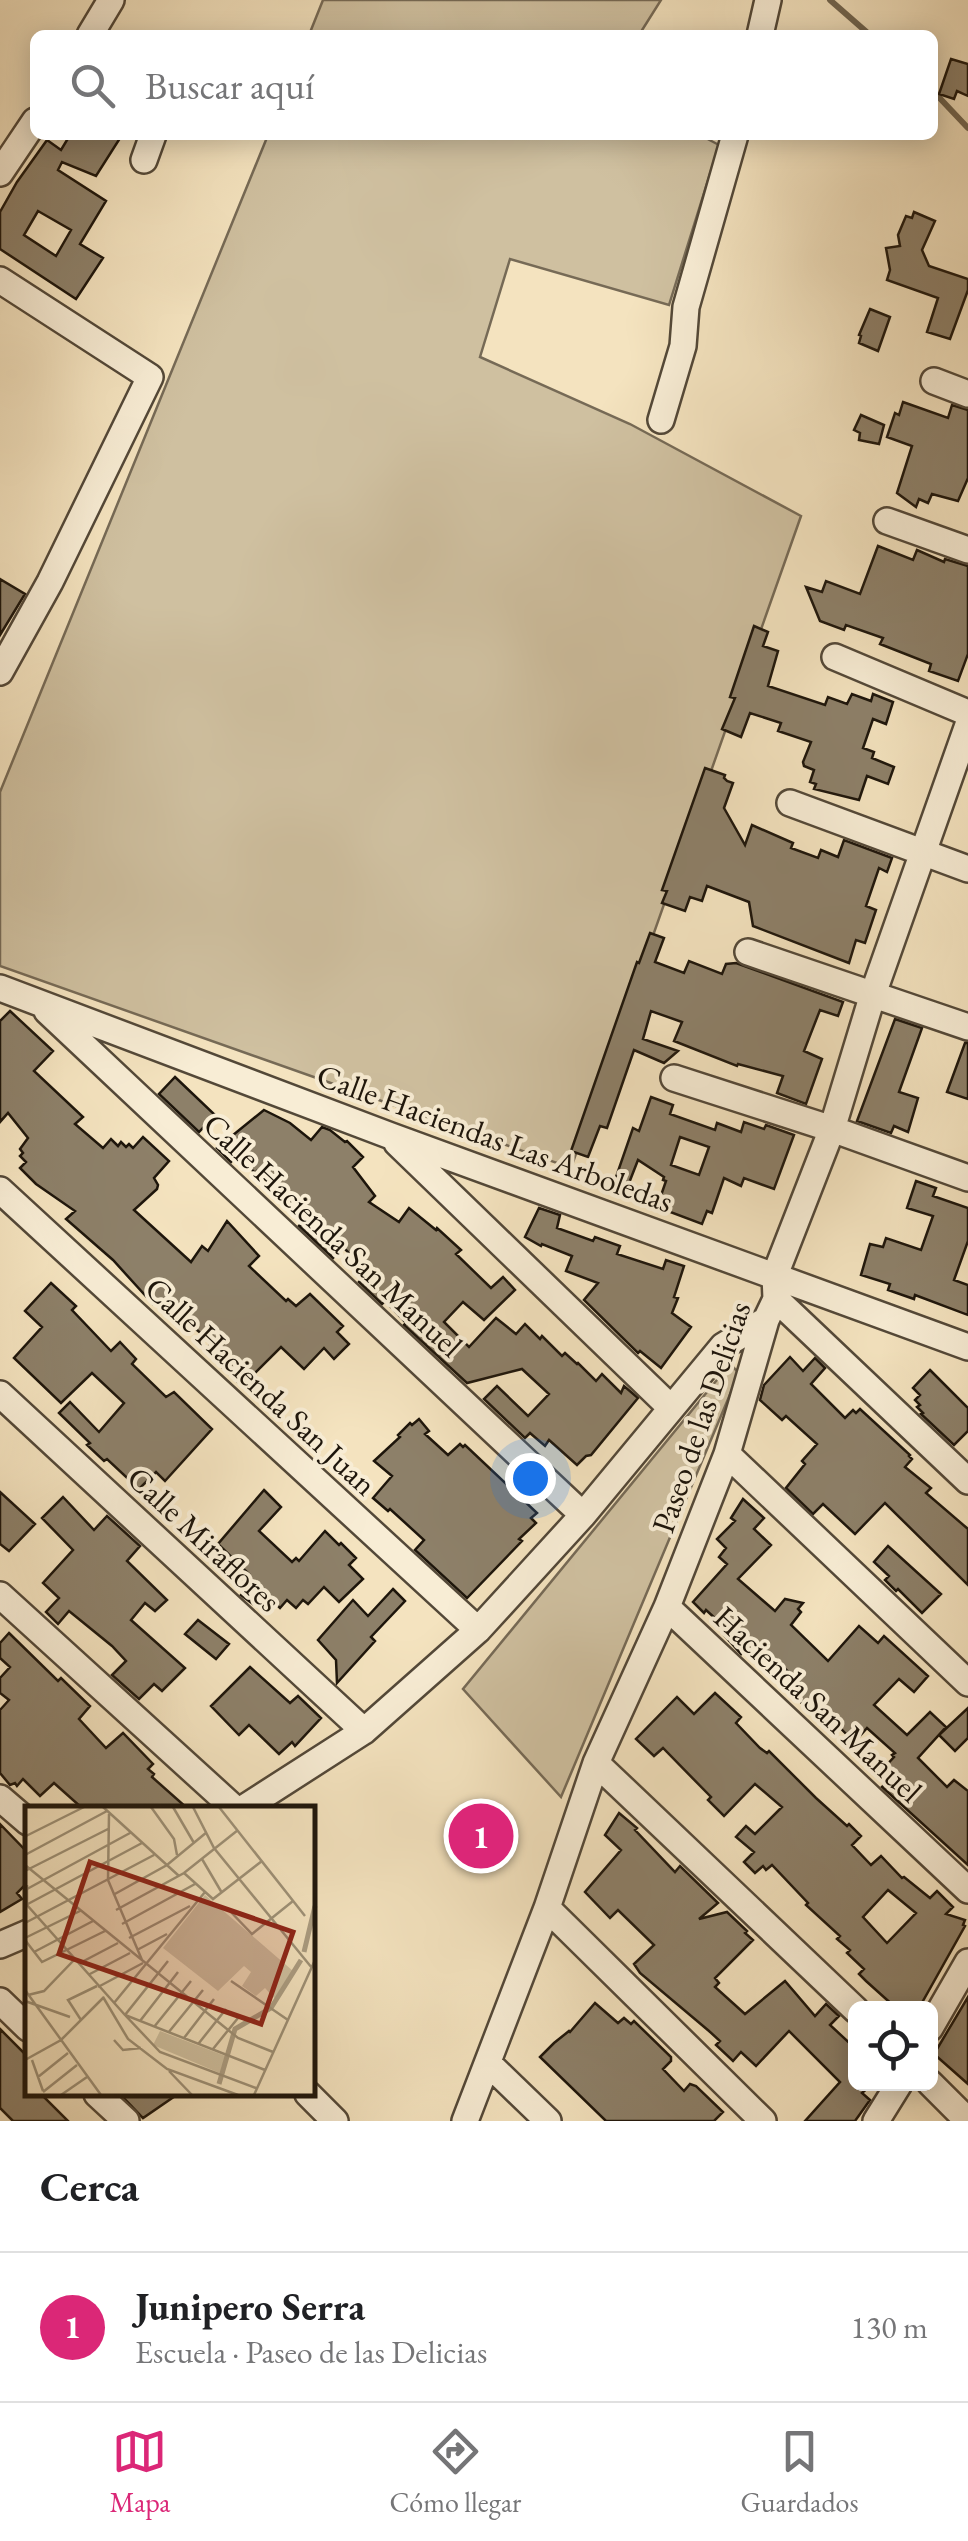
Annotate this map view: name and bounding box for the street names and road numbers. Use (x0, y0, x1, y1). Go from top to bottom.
street label: Calle Haciendas Las Arboledas (311, 1054, 679, 1222)
street label: Calle Hacienda San Manuel (194, 1104, 472, 1366)
street label: Calle Hacienda San Juan (136, 1268, 386, 1505)
street label: Paseo de las Delicias (642, 1296, 760, 1538)
street label: Calle Miraflores (118, 1457, 290, 1621)
street label: Hacienda San Manuel (705, 1597, 931, 1812)

